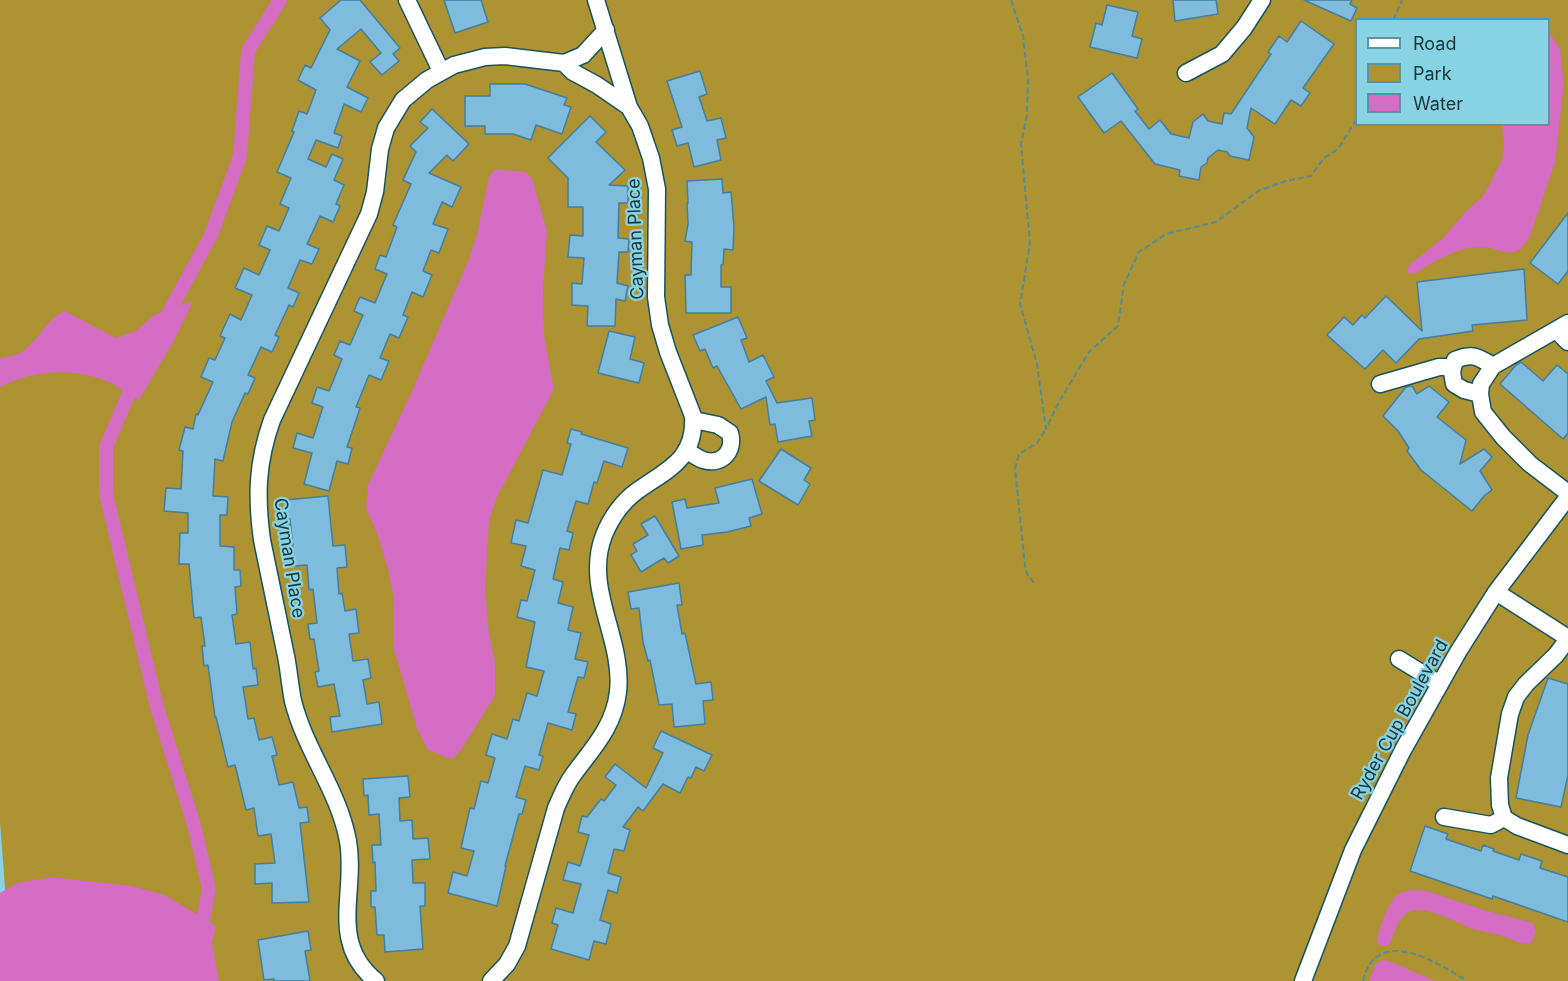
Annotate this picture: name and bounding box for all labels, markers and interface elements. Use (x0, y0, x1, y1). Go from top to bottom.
legend (1355, 18, 1550, 126)
text: Road (1413, 33, 1456, 54)
text: Park (1413, 63, 1452, 84)
text: Water (1413, 93, 1463, 114)
street label: Cayman Place (623, 178, 649, 300)
street label: Cayman Place (269, 496, 309, 620)
street label: Ryder Cup Boulevard (1347, 636, 1453, 804)

